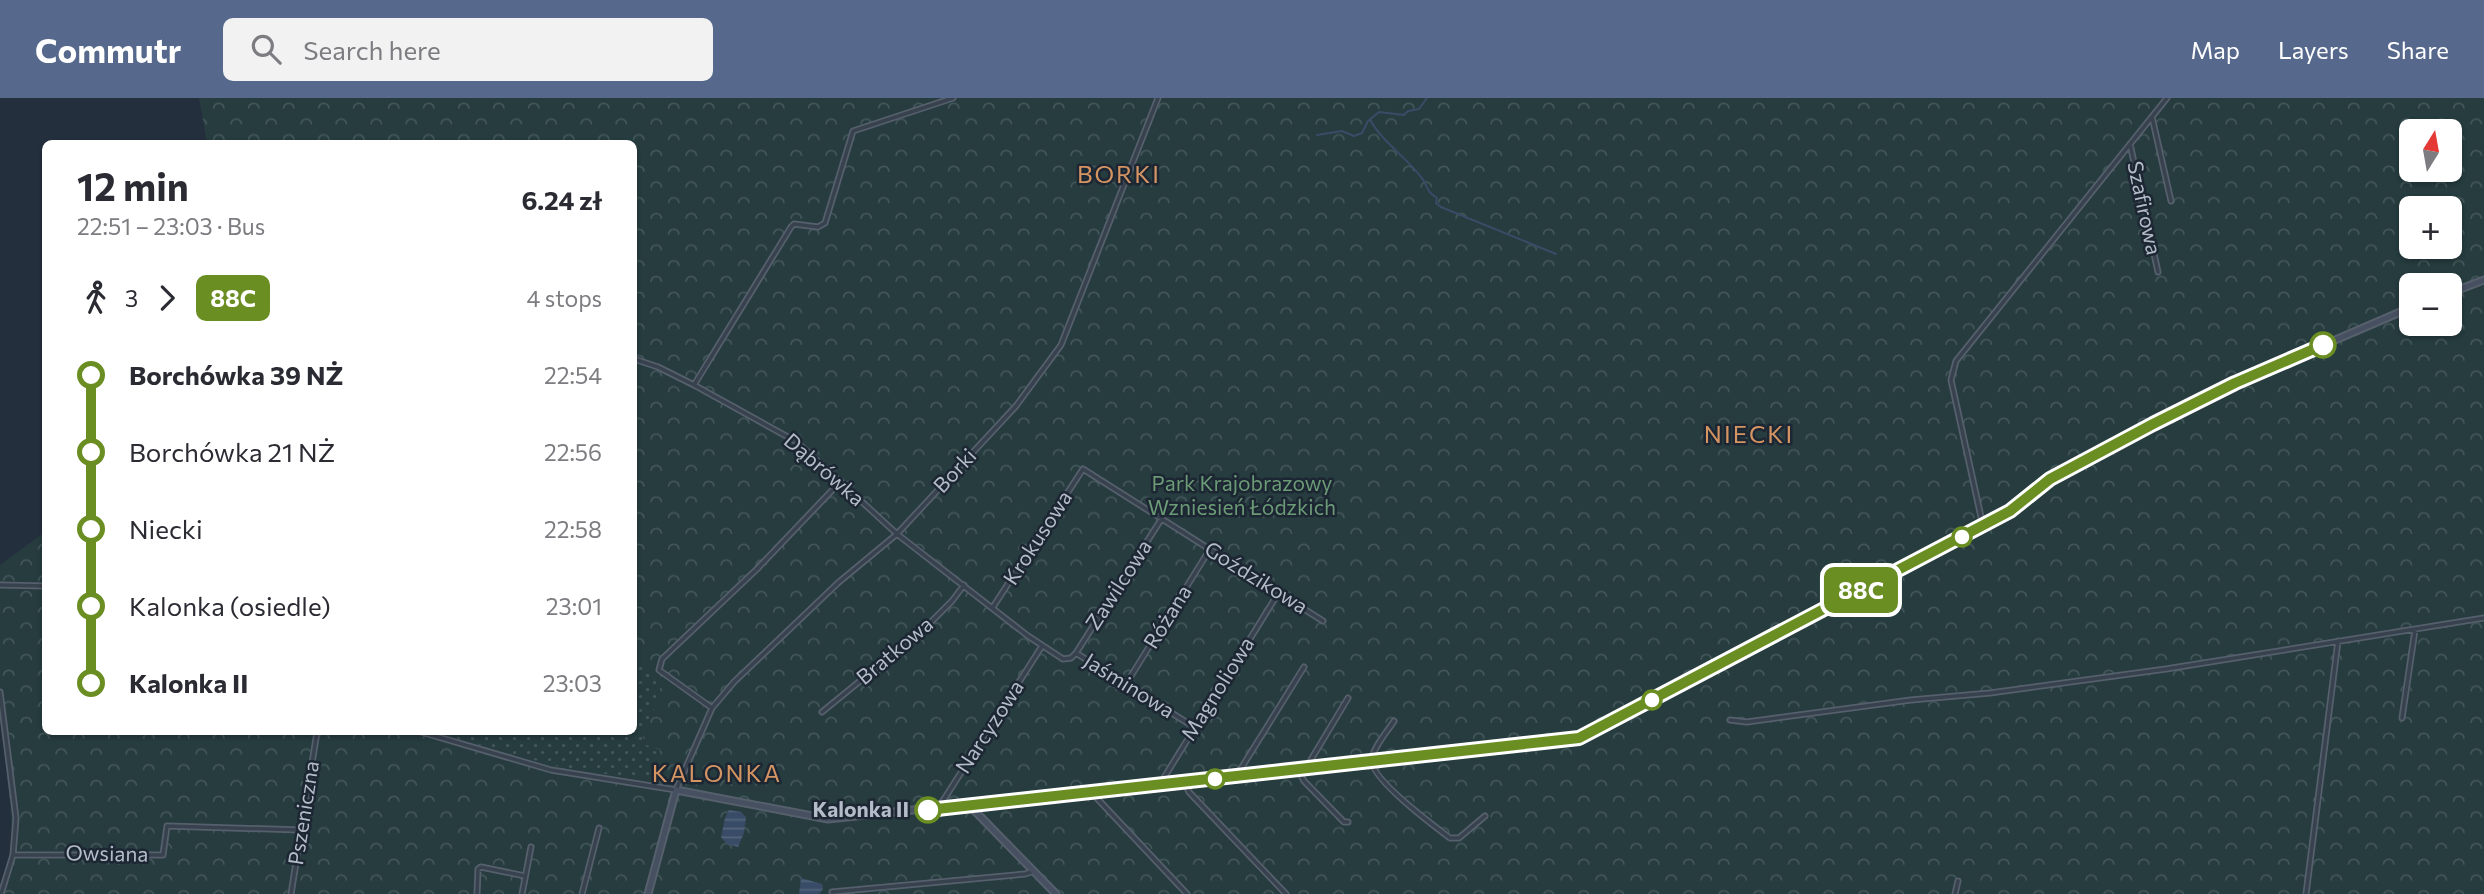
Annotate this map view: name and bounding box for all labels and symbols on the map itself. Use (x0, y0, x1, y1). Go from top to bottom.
north arrow (2399, 119, 2462, 182)
district label: BORKI (1077, 159, 1161, 188)
street label: Szafirowa (2123, 159, 2168, 257)
unlabelled marker (2310, 332, 2336, 358)
district label: NIECKI (1704, 419, 1794, 448)
street label: Dąbrówka (780, 427, 870, 511)
street label: Borki (927, 443, 981, 497)
park label: Park Krajobrazowy Wzniesień Łódzkich (1148, 470, 1336, 519)
street label: Krokusowa (997, 485, 1076, 589)
unlabelled marker (1952, 527, 1972, 547)
street label: Zawilcowa (1079, 534, 1156, 634)
street label: Goździkowa (1201, 535, 1313, 618)
line badge: 88C (1821, 567, 1901, 613)
street label: Różana (1137, 580, 1196, 653)
street label: Bratkowa (851, 611, 937, 689)
street label: Magnoliowa (1175, 632, 1258, 745)
street label: Jaśminowa (1080, 647, 1180, 722)
street label: Narcyzowa (949, 675, 1028, 778)
unlabelled marker (1642, 690, 1662, 710)
district label: KALONKA (652, 758, 782, 787)
street label: Pszeniczna (282, 759, 323, 867)
unlabelled marker (1205, 769, 1225, 789)
place label: Kalonka II (813, 796, 909, 821)
marker: Kalonka II (915, 797, 941, 823)
street label: Owsiana (65, 839, 149, 866)

